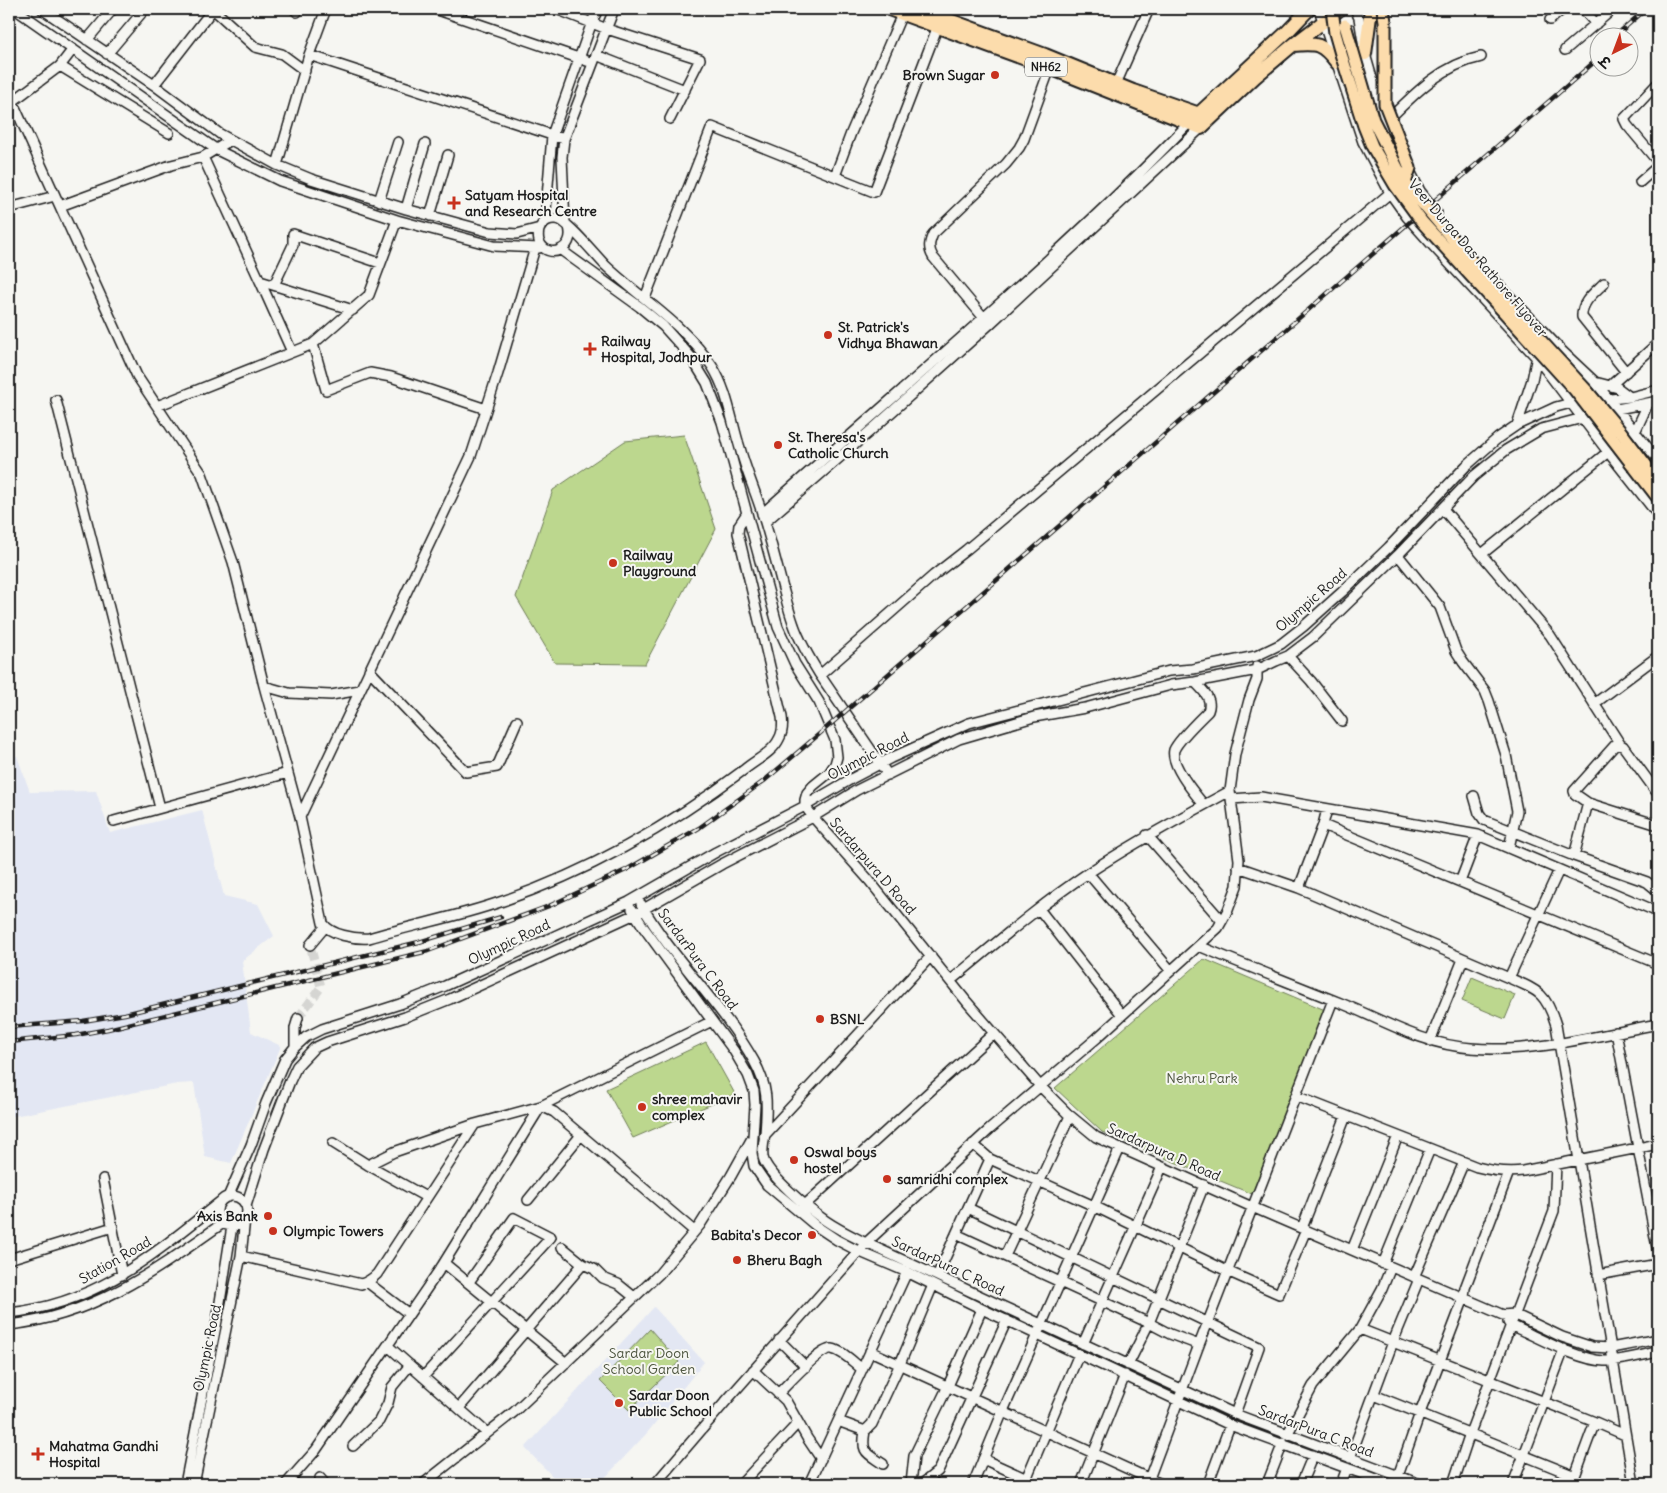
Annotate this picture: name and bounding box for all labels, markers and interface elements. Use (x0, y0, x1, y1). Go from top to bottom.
north arrow (1590, 28, 1640, 78)
text: उ (1595, 51, 1616, 73)
road number: NH62 (1025, 58, 1067, 76)
place label: Brown Sugar (903, 66, 985, 84)
marker: Brown Sugar (989, 69, 1001, 81)
street label: Veer Durga Das Rathore Flyover (1404, 175, 1552, 341)
place label: Satyam Hospital and Research Centre (465, 186, 597, 220)
marker: Satyam Hospital and Research Centre (447, 196, 461, 210)
place label: St. Patrick's Vidhya Bhawan (838, 318, 938, 352)
marker: St. Patrick's Vidhya Bhawan (822, 329, 834, 341)
place label: Railway Hospital, Jodhpur (601, 332, 712, 366)
marker: Railway Hospital, Jodhpur (583, 342, 597, 356)
place label: St. Theresa's Catholic Church (788, 428, 889, 462)
marker: St. Theresa's Catholic Church (772, 439, 784, 451)
place label: Railway Playground (623, 546, 697, 580)
marker: Railway Playground (607, 557, 619, 569)
street label: Olympic Road (1272, 564, 1350, 636)
street label: Olympic Road (824, 728, 912, 784)
street label: Sardarpura D Road (826, 814, 920, 918)
street label: SardarPura C Road (654, 905, 742, 1013)
street label: Olympic Road (465, 915, 553, 969)
place label: BSNL (830, 1010, 865, 1028)
marker: BSNL (814, 1013, 826, 1025)
park label: Nehru Park (1166, 1069, 1238, 1087)
place label: shree mahavir complex (652, 1090, 742, 1124)
marker: shree mahavir complex (636, 1101, 648, 1113)
street label: Sardarpura D Road (1104, 1119, 1224, 1185)
place label: Oswal boys hostel (804, 1143, 877, 1177)
marker: Oswal boys hostel (788, 1154, 800, 1166)
place label: samridhi complex (897, 1170, 1008, 1188)
marker: samridhi complex (881, 1173, 893, 1185)
place label: Axis Bank (197, 1207, 258, 1225)
marker: Axis Bank (262, 1210, 274, 1222)
place label: Olympic Towers (283, 1222, 384, 1240)
marker: Olympic Towers (267, 1225, 279, 1237)
place label: Babita's Decor (711, 1226, 802, 1244)
marker: Babita's Decor (806, 1229, 818, 1241)
street label: Station Road (76, 1232, 154, 1288)
street label: SardarPura C Road (889, 1232, 1007, 1300)
place label: Bheru Bagh (747, 1251, 822, 1269)
marker: Bheru Bagh (731, 1254, 743, 1266)
street label: Olympic Road (189, 1303, 225, 1393)
park label: Sardar Doon School Garden (603, 1344, 695, 1378)
place label: Sardar Doon Public School (629, 1386, 712, 1420)
marker: Sardar Doon Public School (613, 1397, 625, 1409)
street label: SardarPura C Road (1256, 1401, 1376, 1461)
place label: Mahatma Gandhi Hospital (49, 1437, 158, 1471)
marker: Mahatma Gandhi Hospital (31, 1447, 45, 1461)

